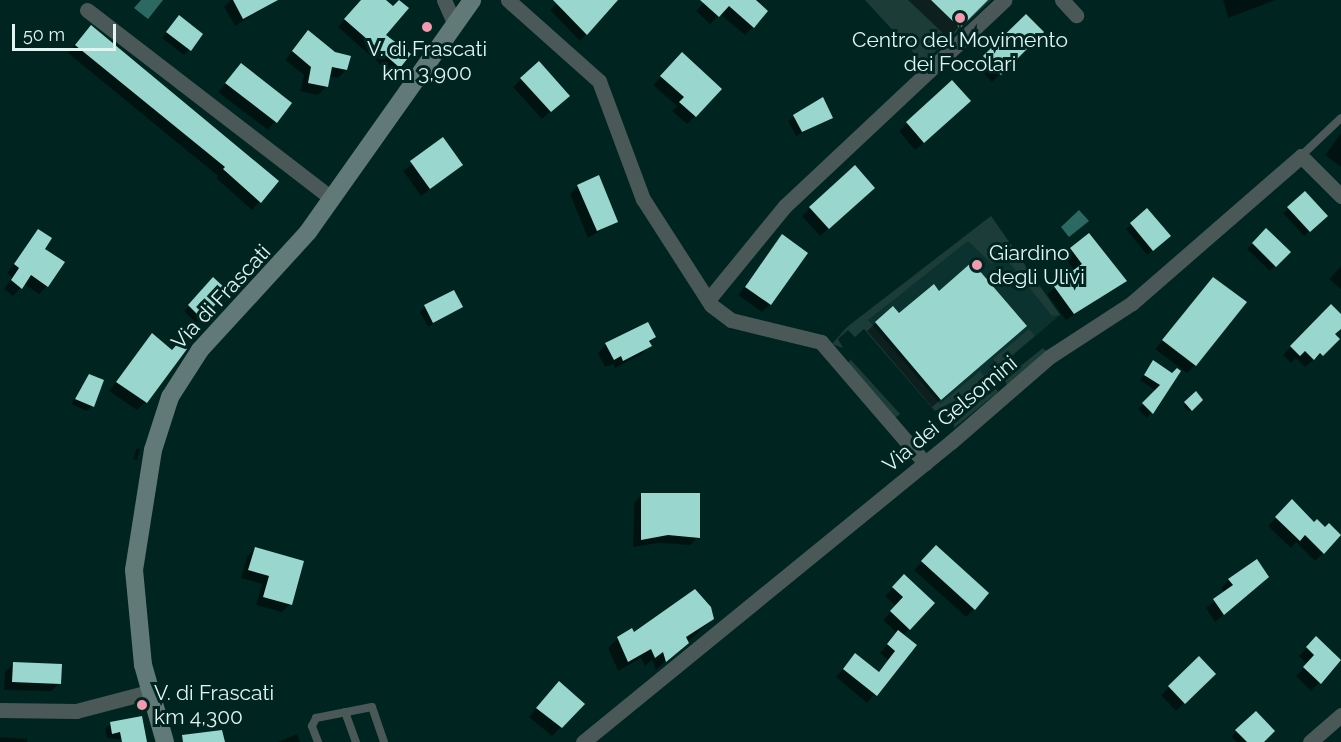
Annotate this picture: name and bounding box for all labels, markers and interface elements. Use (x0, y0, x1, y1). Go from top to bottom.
marker: Centro del Movimento dei Focolari (953, 11, 967, 25)
scale bar (15, 12, 118, 50)
marker: V. di Frascati km 3,900 (420, 20, 434, 34)
text: 50 m (23, 24, 65, 45)
place label: Centro del Movimento dei Focolari (852, 27, 1068, 77)
place label: V. di Frascati km 3,900 (367, 36, 487, 86)
street label: Via di Frascati (166, 240, 276, 354)
place label: Giardino degli Ulivi (989, 240, 1085, 290)
marker: Giardino degli Ulivi (970, 258, 984, 272)
street label: Via dei Gelsomini (878, 351, 1022, 477)
place label: V. di Frascati km 4,300 (154, 680, 274, 730)
marker: V. di Frascati km 4,300 (135, 698, 149, 712)

